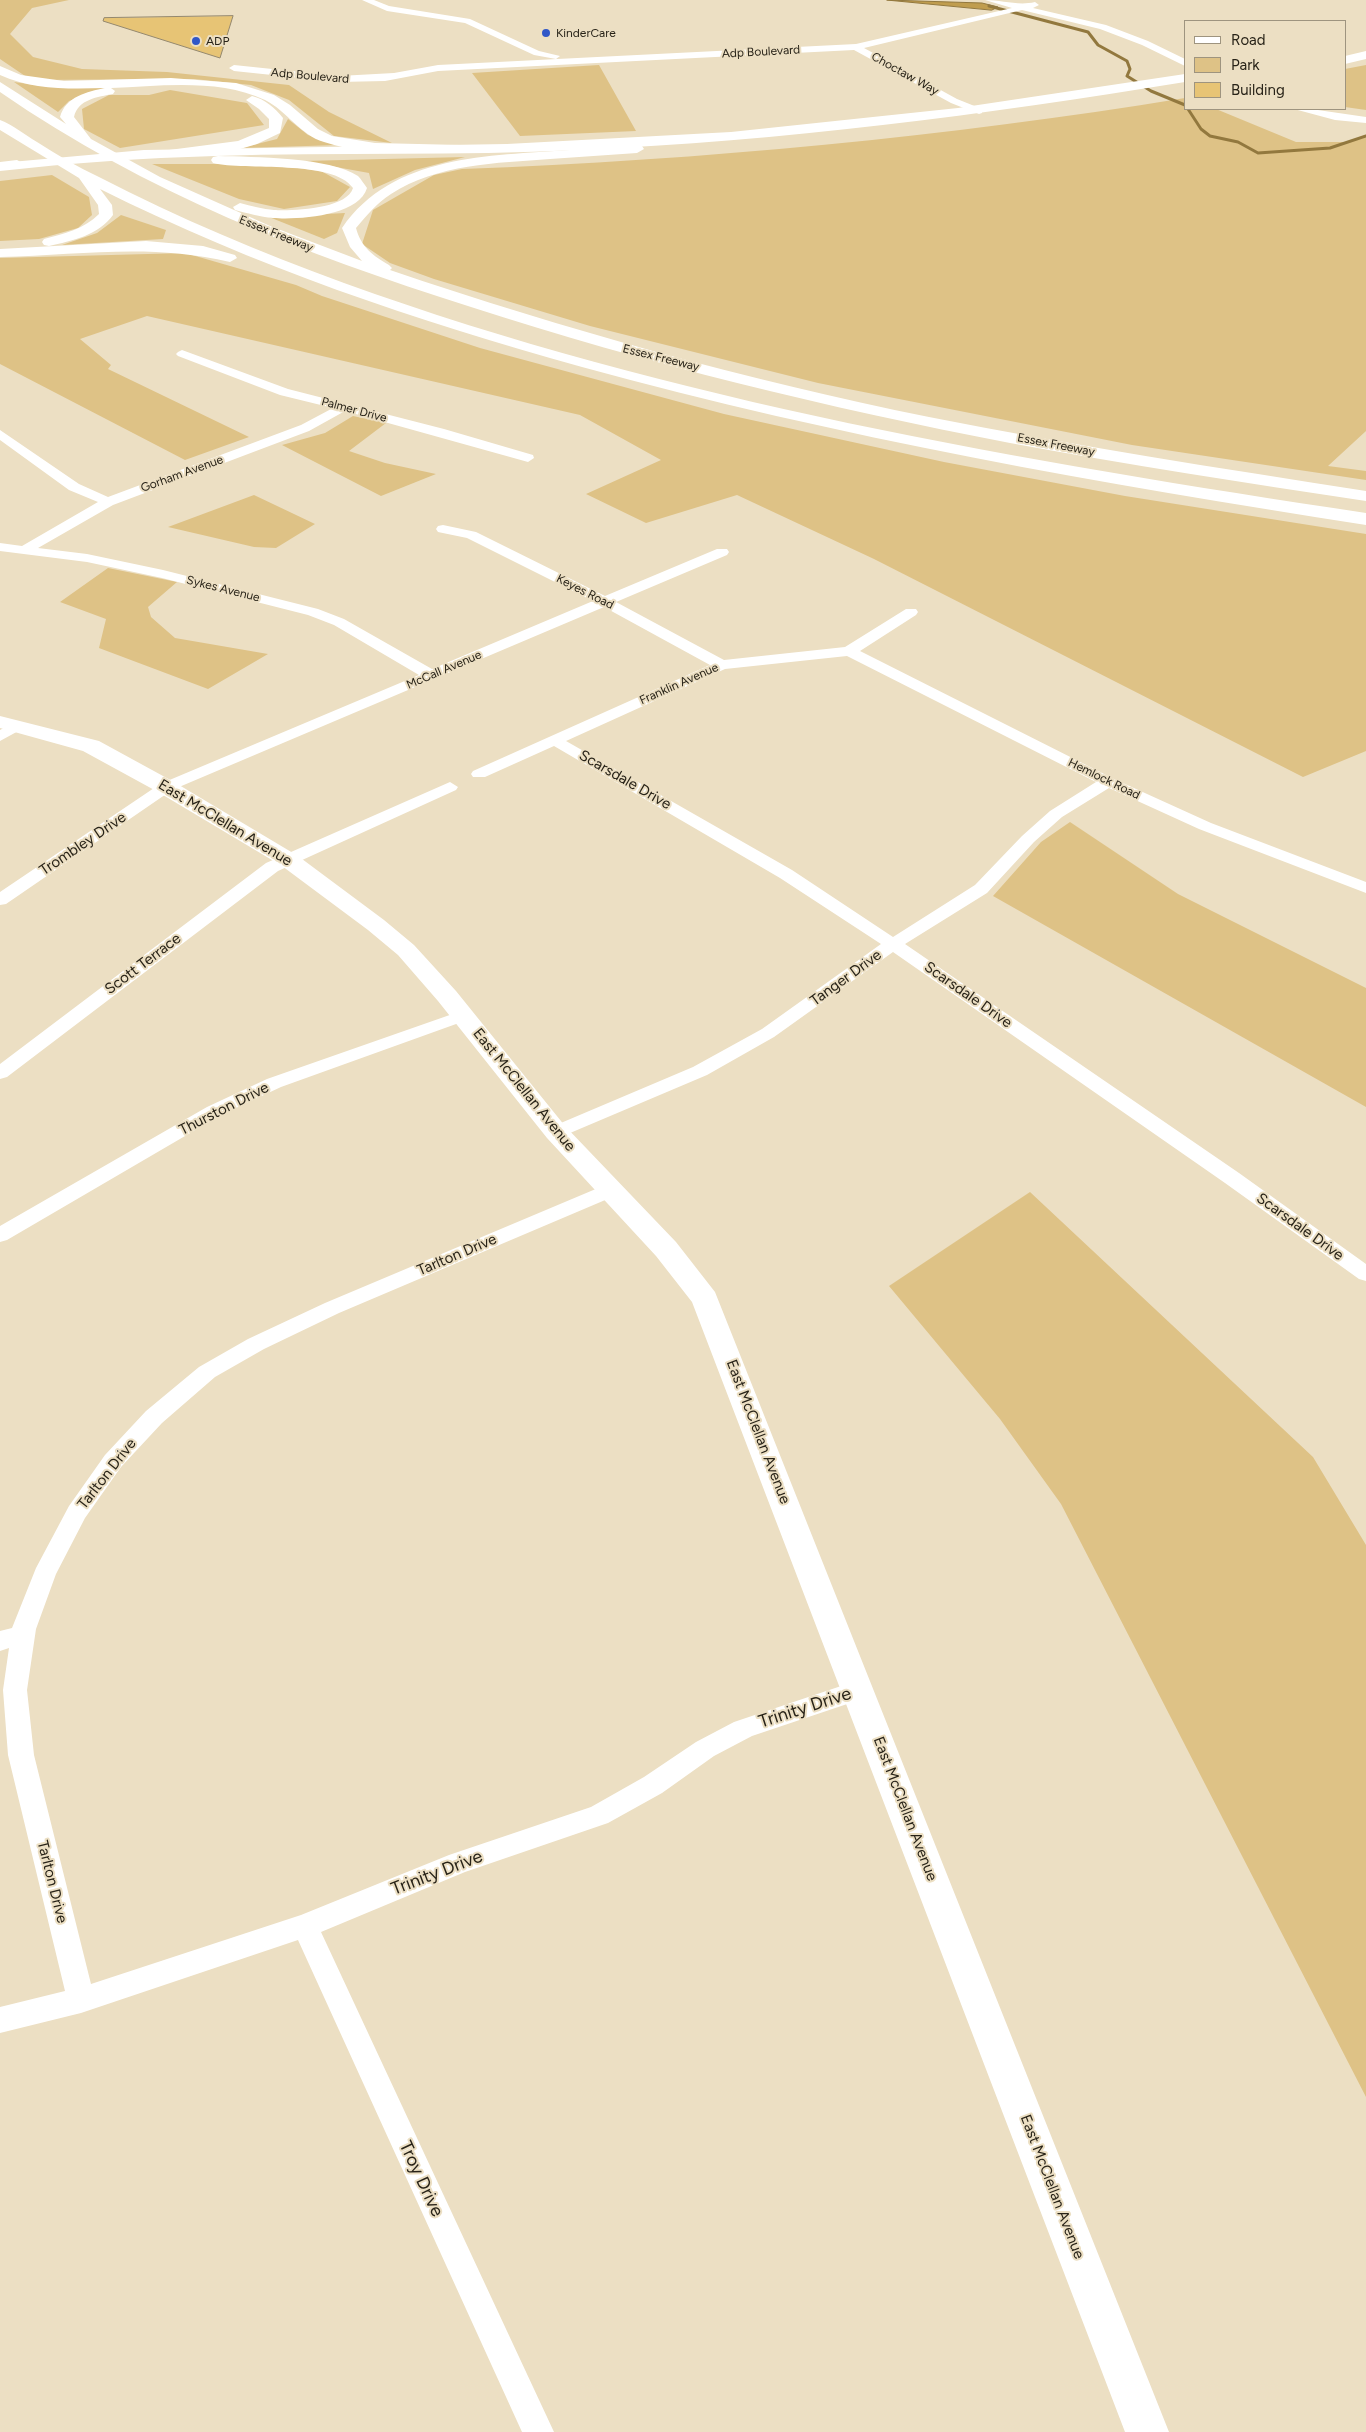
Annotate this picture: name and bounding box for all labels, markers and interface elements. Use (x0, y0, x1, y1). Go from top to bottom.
legend (1184, 20, 1346, 110)
place label: KinderCare (556, 26, 616, 40)
marker: KinderCare (540, 27, 552, 39)
text: Road (1231, 31, 1266, 49)
place label: ADP (206, 34, 229, 48)
marker: ADP (190, 35, 202, 47)
street label: Adp Boulevard (721, 43, 801, 61)
street label: Choctaw Way (869, 50, 941, 98)
text: Park (1231, 56, 1260, 74)
street label: Adp Boulevard (270, 65, 350, 87)
text: Building (1231, 81, 1285, 99)
street label: Essex Freeway (237, 213, 315, 255)
street label: Essex Freeway (621, 342, 701, 374)
street label: Palmer Drive (320, 394, 388, 426)
street label: Essex Freeway (1016, 430, 1096, 460)
street label: Gorham Avenue (139, 452, 225, 496)
street label: Keyes Road (554, 571, 616, 613)
street label: Sykes Avenue (185, 573, 261, 605)
street label: McCall Avenue (404, 648, 484, 692)
street label: Franklin Avenue (637, 660, 721, 708)
street label: Scarsdale Drive (576, 746, 674, 814)
street label: Hemlock Road (1066, 755, 1142, 803)
street label: East McClellan Avenue (155, 776, 295, 870)
street label: Trombley Drive (36, 808, 130, 880)
street label: Scott Terrace (101, 930, 185, 998)
street label: Tanger Drive (807, 946, 885, 1010)
street label: Scarsdale Drive (921, 958, 1015, 1032)
street label: East McClellan Avenue (469, 1025, 579, 1155)
street label: Thurston Drive (176, 1079, 272, 1139)
street label: Scarsdale Drive (1253, 1189, 1347, 1265)
street label: Tarlton Drive (415, 1230, 499, 1280)
street label: East McClellan Avenue (722, 1357, 794, 1507)
street label: Tarlton Drive (74, 1435, 140, 1513)
street label: Trinity Drive (756, 1683, 854, 1733)
street label: East McClellan Avenue (869, 1734, 941, 1884)
street label: Tarlton Drive (33, 1839, 71, 1925)
street label: Trinity Drive (388, 1846, 486, 1900)
street label: East McClellan Avenue (1016, 2112, 1088, 2262)
street label: Troy Drive (394, 2138, 448, 2220)

